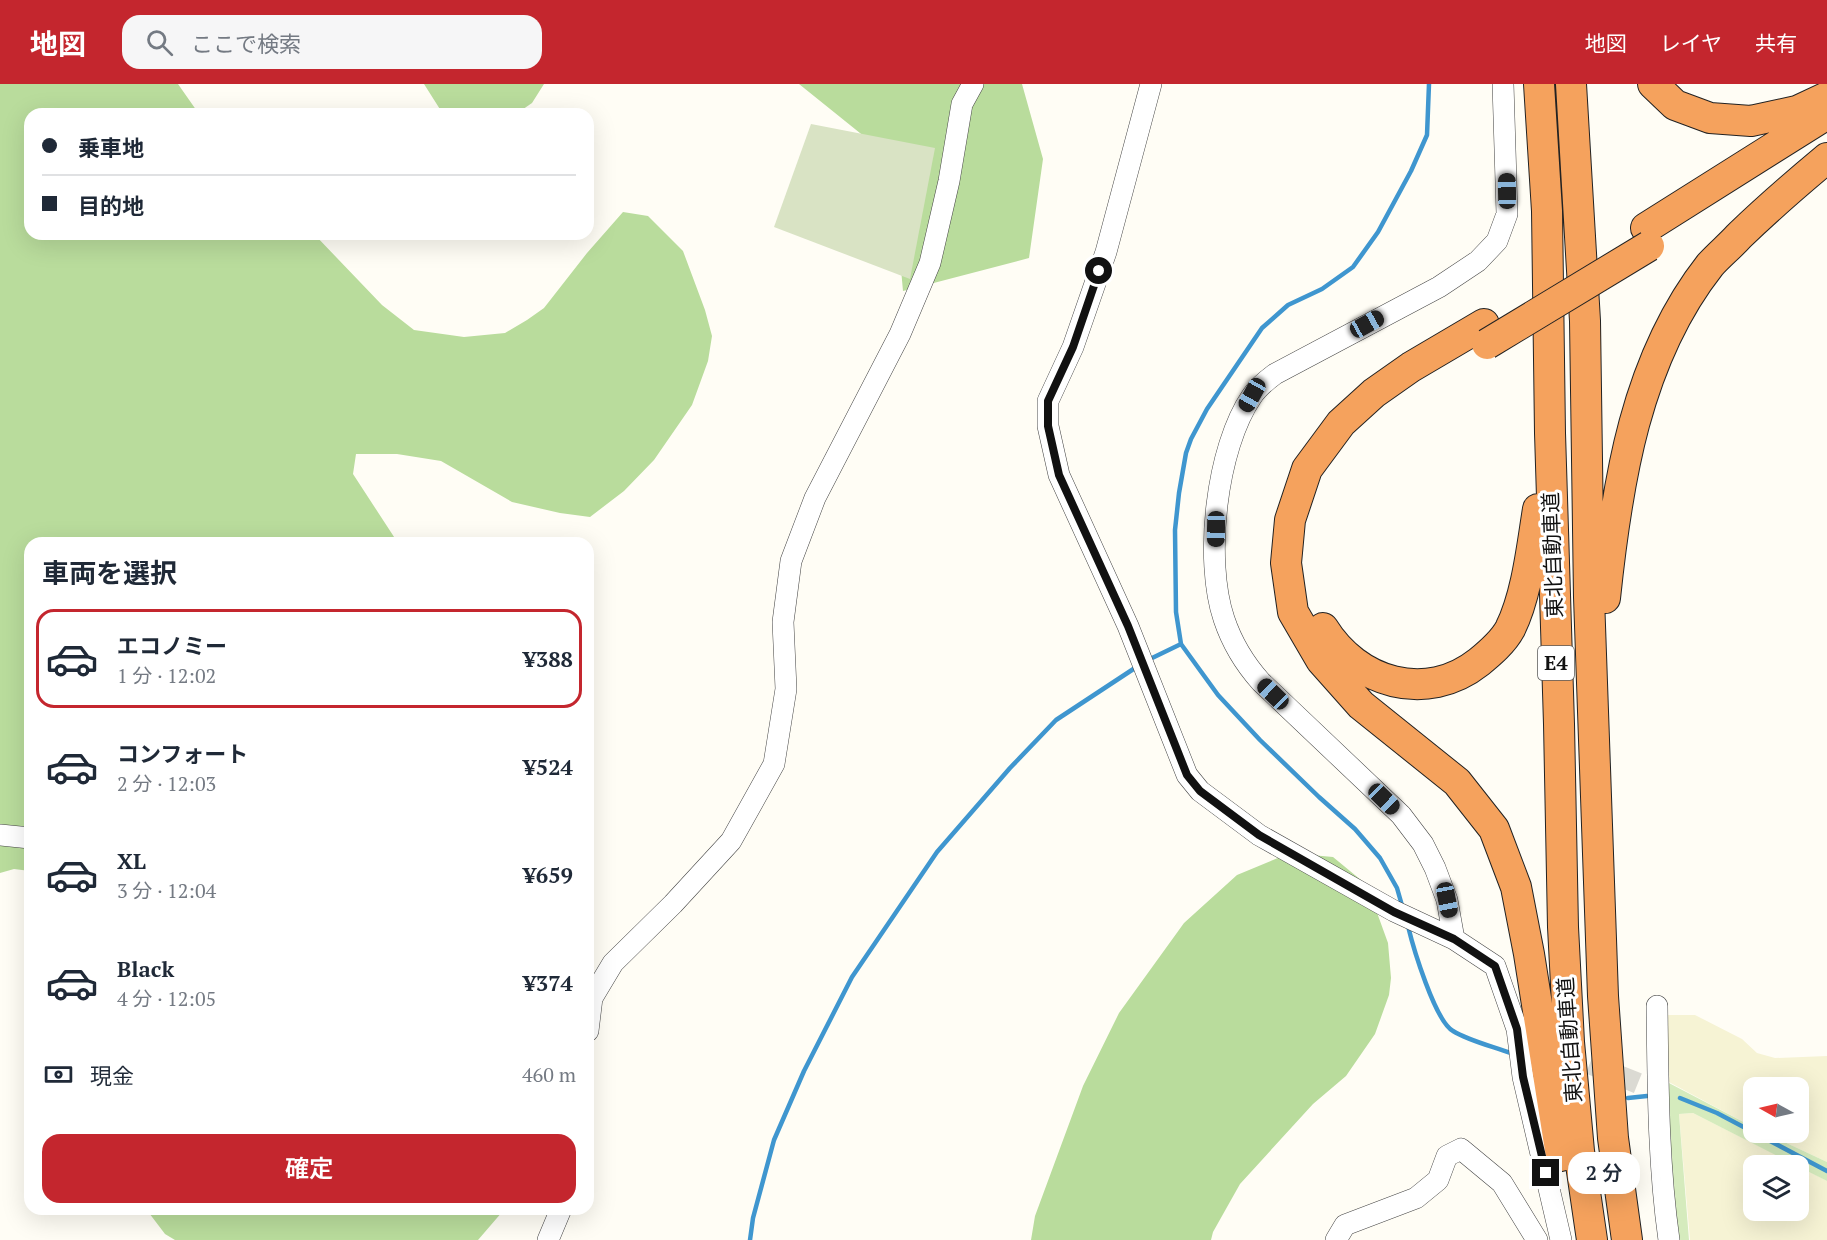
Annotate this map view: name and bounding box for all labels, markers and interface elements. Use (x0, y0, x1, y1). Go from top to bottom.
search box (122, 15, 542, 69)
text: 地図 (30, 25, 86, 62)
icon: search (143, 26, 176, 59)
text: ここで検索 (191, 29, 301, 58)
text: 地図 (1585, 29, 1627, 57)
text: レイヤ (1660, 29, 1722, 57)
text: 共有 (1755, 29, 1797, 57)
text: 乗車地 (78, 133, 144, 162)
car (1498, 173, 1516, 209)
text: 目的地 (78, 191, 144, 220)
route start (1085, 257, 1112, 284)
car (1347, 307, 1387, 341)
car (1235, 375, 1269, 415)
street label: 東北自動車道 (1536, 492, 1568, 618)
car (1207, 511, 1225, 547)
text: 車両を選択 (42, 555, 177, 591)
text: エコノミー (117, 631, 227, 660)
icon: car (45, 632, 99, 686)
text: ¥388 (523, 644, 573, 673)
road number: E4 (1538, 646, 1574, 680)
text: 1 分 · 12:02 (117, 662, 216, 689)
car (1254, 675, 1292, 713)
text: コンフォート (117, 739, 248, 768)
icon: car (45, 740, 99, 794)
text: ¥524 (523, 752, 573, 781)
text: 2 分 · 12:03 (117, 770, 216, 797)
car (1365, 780, 1403, 818)
text: XL (117, 846, 146, 875)
icon: car (45, 848, 99, 902)
text: ¥659 (523, 860, 573, 889)
text: 3 分 · 12:04 (117, 877, 216, 904)
car (1435, 881, 1459, 919)
text: Black (117, 954, 174, 983)
icon: car (45, 956, 99, 1010)
text: ¥374 (523, 968, 573, 997)
street label: 東北自動車道 (1551, 976, 1587, 1104)
text: 4 分 · 12:05 (117, 985, 216, 1012)
icon: cash (42, 1058, 75, 1091)
text: 現金 (90, 1061, 134, 1090)
text: 460 m (522, 1061, 576, 1088)
north arrow (1743, 1077, 1809, 1143)
map controls (1743, 1077, 1809, 1221)
button: 確定 (42, 1134, 576, 1203)
callout: 2 分 (1567, 1152, 1639, 1194)
button: layers (1743, 1155, 1809, 1221)
route end (1532, 1159, 1559, 1186)
text: 2 分 (1586, 1159, 1622, 1186)

